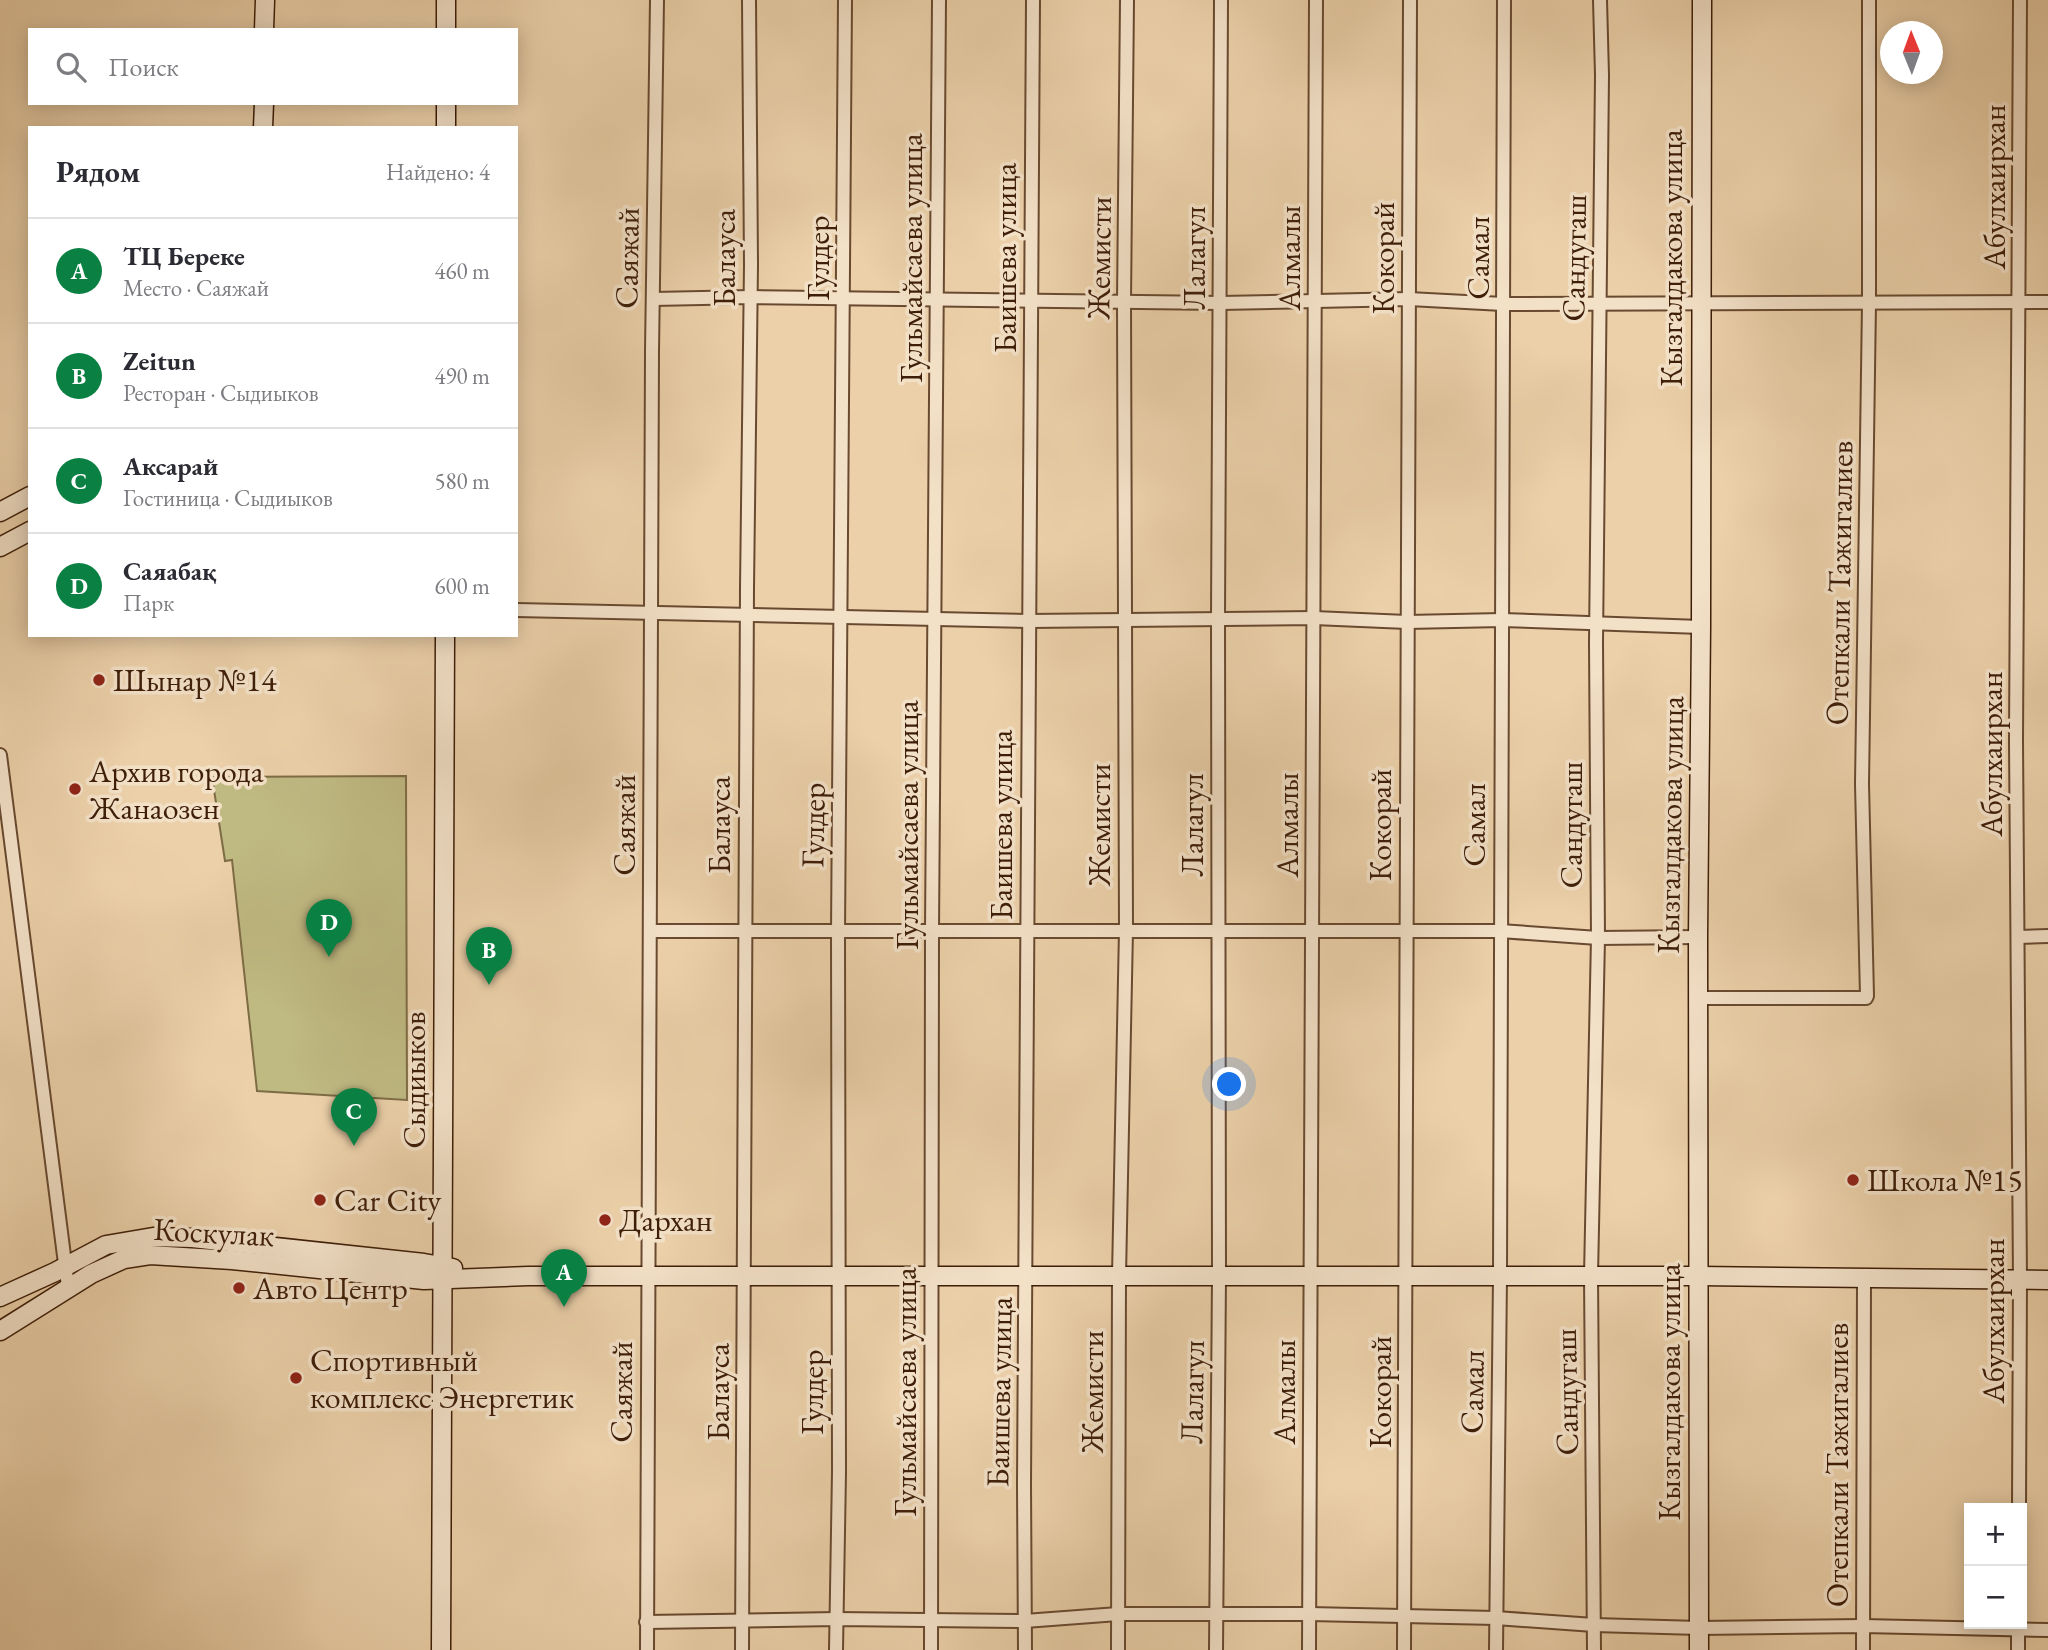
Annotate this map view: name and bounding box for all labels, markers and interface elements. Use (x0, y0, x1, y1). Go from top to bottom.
north arrow (1880, 21, 1943, 84)
search box (28, 28, 518, 105)
icon: search (52, 48, 90, 86)
text: Поиск (108, 50, 179, 84)
street label: Абулхаирхан (1973, 104, 2015, 271)
street label: Кызгалдакова улица (1650, 129, 1692, 387)
street label: Гульмайсаева улица (890, 133, 932, 383)
text: Рядом (56, 152, 140, 191)
text: Найдено: 4 (386, 157, 490, 187)
street label: Баишева улица (984, 163, 1026, 353)
street label: Сандугаш (1552, 194, 1596, 322)
street label: Жемисти (1077, 196, 1121, 321)
street label: Кокорай (1362, 202, 1404, 314)
street label: Алмалы (1268, 205, 1310, 312)
street label: Лалагул (1173, 206, 1215, 310)
street label: Саяжай (605, 207, 649, 309)
street label: Балауса (703, 209, 745, 307)
street label: Гулдер (797, 215, 839, 301)
street label: Самал (1457, 216, 1499, 300)
text: ТЦ Береке (123, 239, 245, 273)
text: A (71, 256, 87, 286)
text: 460 m (434, 256, 490, 286)
text: Место · Саяжай (123, 273, 269, 303)
text: Zeitun (123, 344, 196, 378)
text: B (72, 361, 86, 391)
text: 490 m (434, 361, 490, 391)
text: Ресторан · Сыдиыков (123, 378, 319, 408)
street label: Отепкали Тажигалиев (1816, 440, 1862, 726)
text: Аксарай (123, 449, 218, 483)
text: C (71, 466, 87, 496)
text: 580 m (434, 466, 490, 496)
text: Гостиница · Сыдиыков (123, 483, 333, 513)
text: Саяабақ (123, 554, 216, 588)
text: D (70, 571, 88, 601)
text: 600 m (434, 571, 490, 601)
text: Парк (123, 588, 174, 618)
place label: Шынар №14 (113, 659, 277, 701)
street label: Абулхаирхан (1970, 671, 2012, 838)
marker: Шынар №14 (91, 672, 107, 688)
street label: Кызгалдакова улица (1647, 696, 1693, 954)
street label: Гульмайсаева улица (886, 700, 928, 950)
street label: Баишева улица (980, 730, 1022, 920)
place label: Архив города Жанаозен (88, 750, 264, 829)
street label: Сандугаш (1550, 762, 1592, 888)
street label: Жемисти (1078, 763, 1120, 888)
street label: Кокорай (1359, 769, 1401, 881)
street label: Алмалы (1266, 772, 1308, 879)
street label: Лалагул (1171, 773, 1213, 877)
street label: Саяжай (603, 774, 645, 876)
street label: Балауса (698, 776, 740, 874)
marker: Архив города Жанаозен (67, 781, 83, 797)
street label: Гулдер (791, 782, 835, 868)
street label: Самал (1453, 783, 1495, 867)
pin: D (306, 899, 352, 957)
pin: B (466, 927, 512, 985)
street label: Сыдиыков (393, 1011, 435, 1149)
your location (1212, 1067, 1246, 1101)
pin: C (331, 1088, 377, 1146)
place label: Школа №15 (1867, 1159, 2023, 1201)
marker: Школа №15 (1845, 1172, 1861, 1188)
place label: Car City (334, 1179, 442, 1221)
marker: Car City (312, 1192, 328, 1208)
place label: Дархан (619, 1199, 713, 1241)
street label: Коскулак (153, 1208, 275, 1256)
marker: Дархан (597, 1212, 613, 1228)
street label: Абулхаирхан (1972, 1238, 2014, 1405)
pin: A (541, 1249, 587, 1307)
street label: Кызгалдакова улица (1648, 1263, 1690, 1521)
place label: Авто Центр (252, 1267, 408, 1309)
street label: Гульмайсаева улица (884, 1267, 926, 1517)
marker: Авто Центр (231, 1280, 247, 1296)
street label: Баишева улица (976, 1296, 1022, 1488)
street label: Отепкали Тажигалиев (1816, 1323, 1858, 1607)
street label: Сандугаш (1544, 1328, 1588, 1456)
street label: Жемисти (1071, 1330, 1113, 1455)
street label: Кокорай (1359, 1336, 1401, 1448)
place label: Спортивный комплекс Энергетик (310, 1339, 574, 1418)
street label: Алмалы (1263, 1339, 1305, 1446)
street label: Лалагул (1170, 1340, 1214, 1444)
street label: Саяжай (600, 1341, 642, 1443)
street label: Балауса (697, 1343, 739, 1441)
street label: Гулдер (791, 1349, 833, 1435)
street label: Самал (1450, 1350, 1494, 1434)
marker: Спортивный комплекс Энергетик (288, 1370, 304, 1386)
map controls (1964, 1503, 2027, 1629)
button: + (1964, 1503, 2027, 1566)
button: − (1964, 1566, 2027, 1629)

